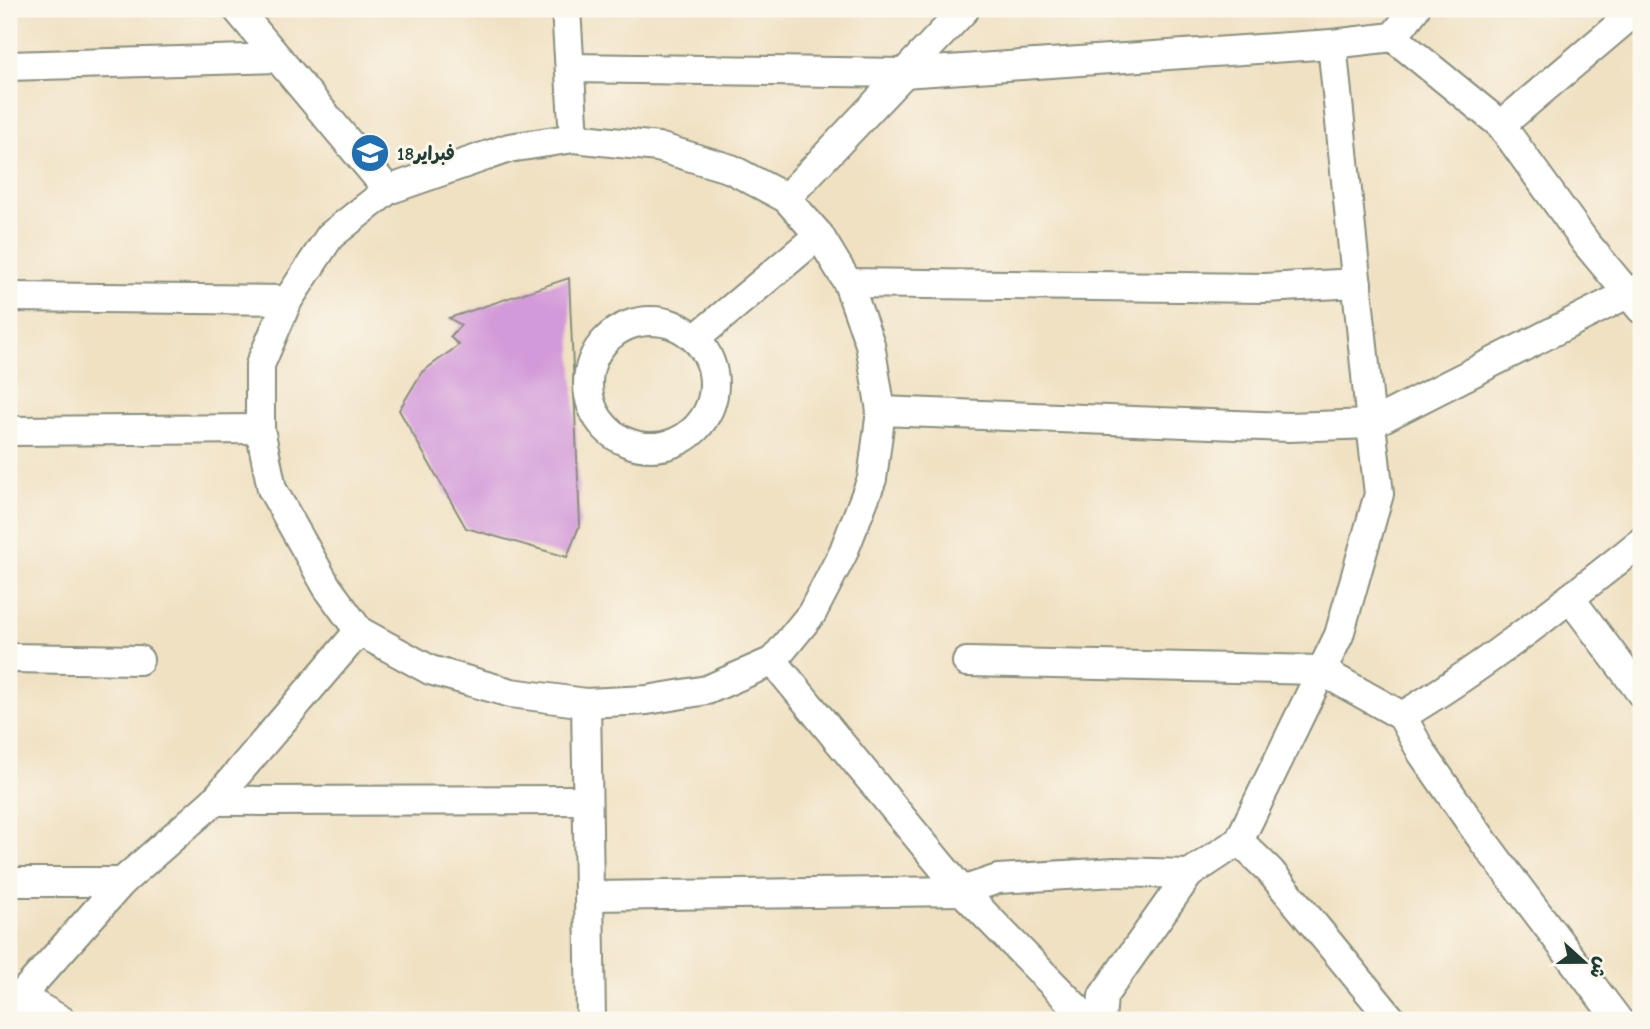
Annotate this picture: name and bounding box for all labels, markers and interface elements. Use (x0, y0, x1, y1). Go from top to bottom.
school or university icon: 18فبراير (349, 132, 391, 174)
place label: 18فبراير (397, 143, 455, 166)
north arrow (1548, 928, 1618, 998)
text: ش (1585, 954, 1613, 982)

